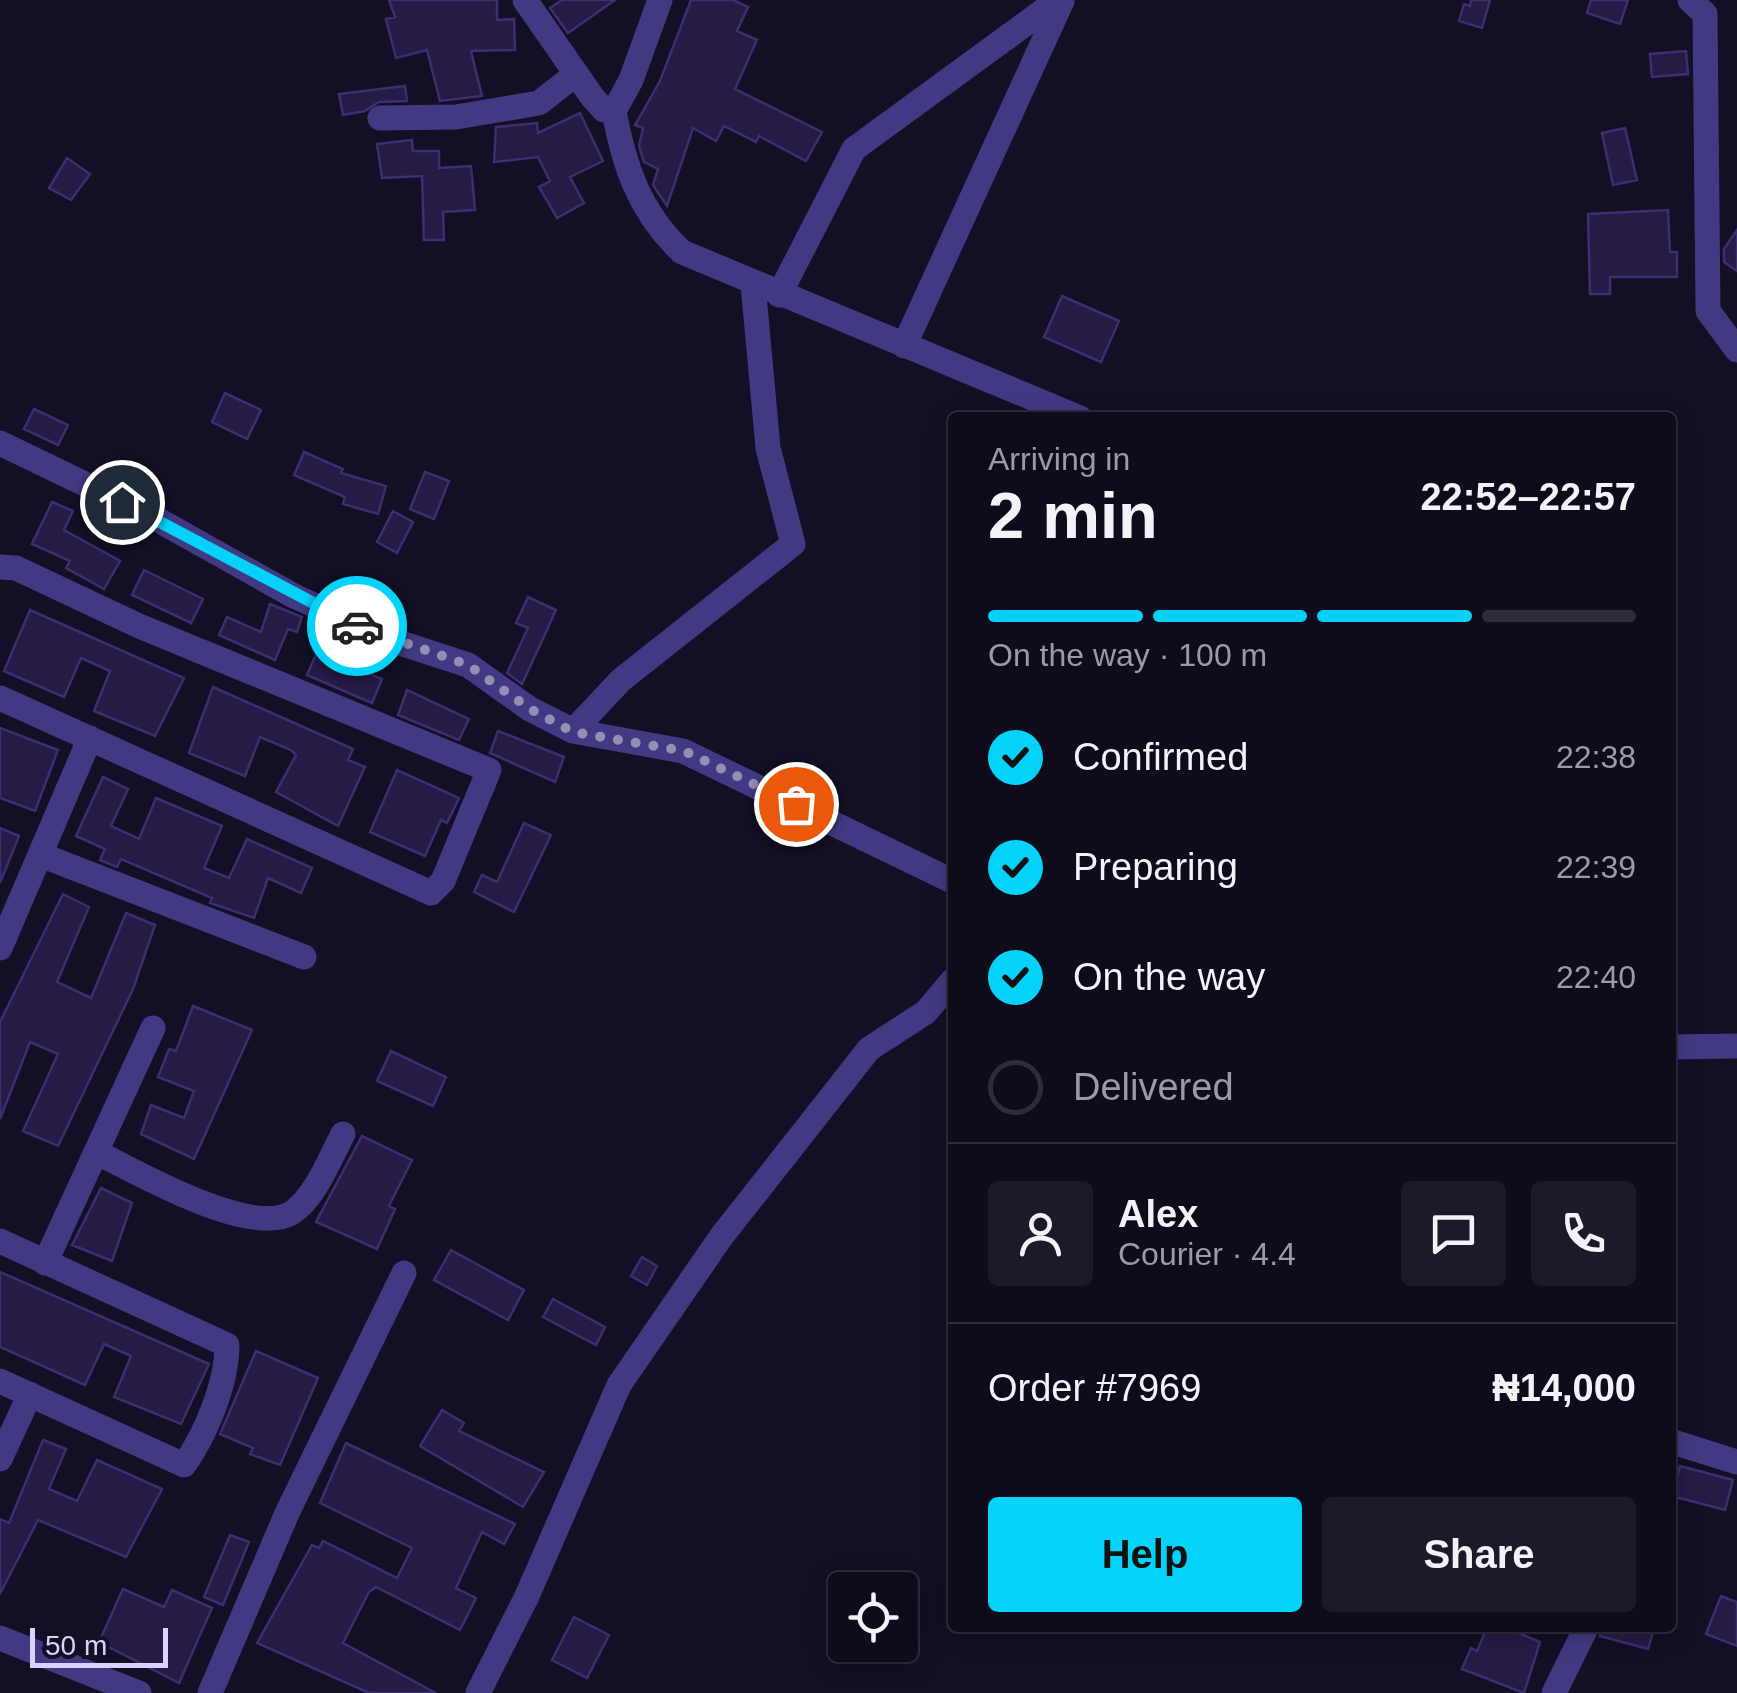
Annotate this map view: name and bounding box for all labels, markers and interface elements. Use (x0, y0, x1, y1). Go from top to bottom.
text: Arriving in (988, 441, 1130, 477)
pin (80, 460, 165, 545)
icon: home (95, 475, 150, 530)
text: 22:52–22:57 (1420, 476, 1636, 518)
text: 2 min (988, 479, 1158, 552)
courier (307, 576, 407, 676)
icon: car (330, 599, 385, 654)
text: On the way · 100 m (988, 637, 1267, 673)
icon: check (988, 730, 1043, 785)
text: Confirmed (1073, 736, 1248, 778)
text: 22:38 (1556, 739, 1636, 775)
pin (754, 762, 839, 847)
icon: bag (769, 777, 824, 832)
icon: check (988, 840, 1043, 895)
text: Preparing (1073, 846, 1238, 888)
text: 22:39 (1556, 849, 1636, 885)
icon: check (988, 950, 1043, 1005)
text: On the way (1073, 956, 1265, 998)
text: 22:40 (1556, 959, 1636, 995)
text: Delivered (1073, 1066, 1234, 1108)
button: person (988, 1181, 1093, 1286)
button: chat (1401, 1181, 1506, 1286)
button: phone (1531, 1181, 1636, 1286)
text: Alex (1118, 1193, 1198, 1235)
text: Courier · 4.4 (1118, 1236, 1296, 1272)
text: Order #7969 (988, 1367, 1201, 1409)
text: ₦14,000 (1492, 1367, 1636, 1409)
button: Help (988, 1497, 1302, 1612)
button: Share (1322, 1497, 1636, 1612)
map controls (828, 1572, 918, 1662)
button: locate (828, 1572, 918, 1662)
scale bar (30, 1623, 168, 1668)
text: 50 m (45, 1630, 107, 1661)

